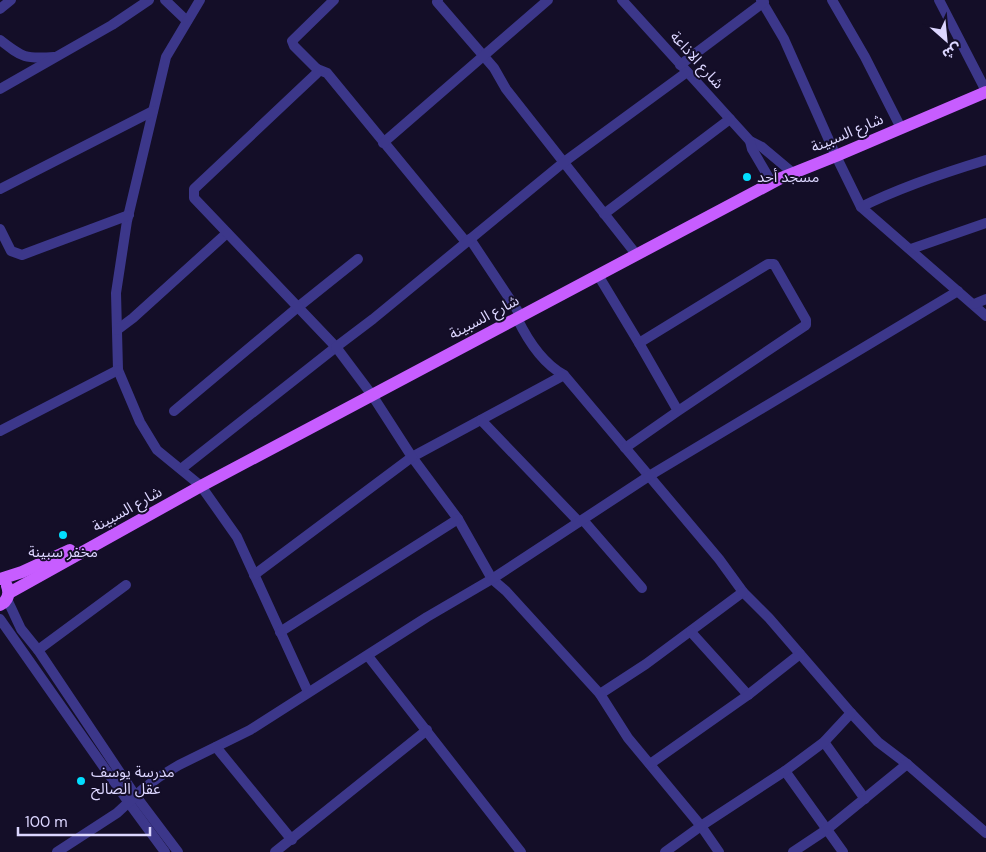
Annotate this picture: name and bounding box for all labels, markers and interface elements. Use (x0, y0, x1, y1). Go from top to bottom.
north arrow (921, 15, 971, 65)
street label: شارع الاذاعة (664, 27, 728, 95)
text: ش (939, 39, 965, 64)
street label: شارع السبينة (808, 109, 887, 159)
place label: مسجد أحد (757, 167, 820, 187)
marker: مسجد أحد (741, 171, 753, 183)
street label: شارع السبينة (445, 290, 524, 346)
street label: شارع السبينة (89, 482, 167, 538)
marker: مخفر سبينة (57, 529, 69, 541)
place label: مخفر سبينة (28, 542, 98, 562)
place label: مدرسة يوسف عقل الصالح (91, 762, 175, 801)
marker: مدرسة يوسف عقل الصالح (75, 775, 87, 787)
scale bar (18, 804, 150, 836)
text: 100 m (25, 812, 68, 832)

